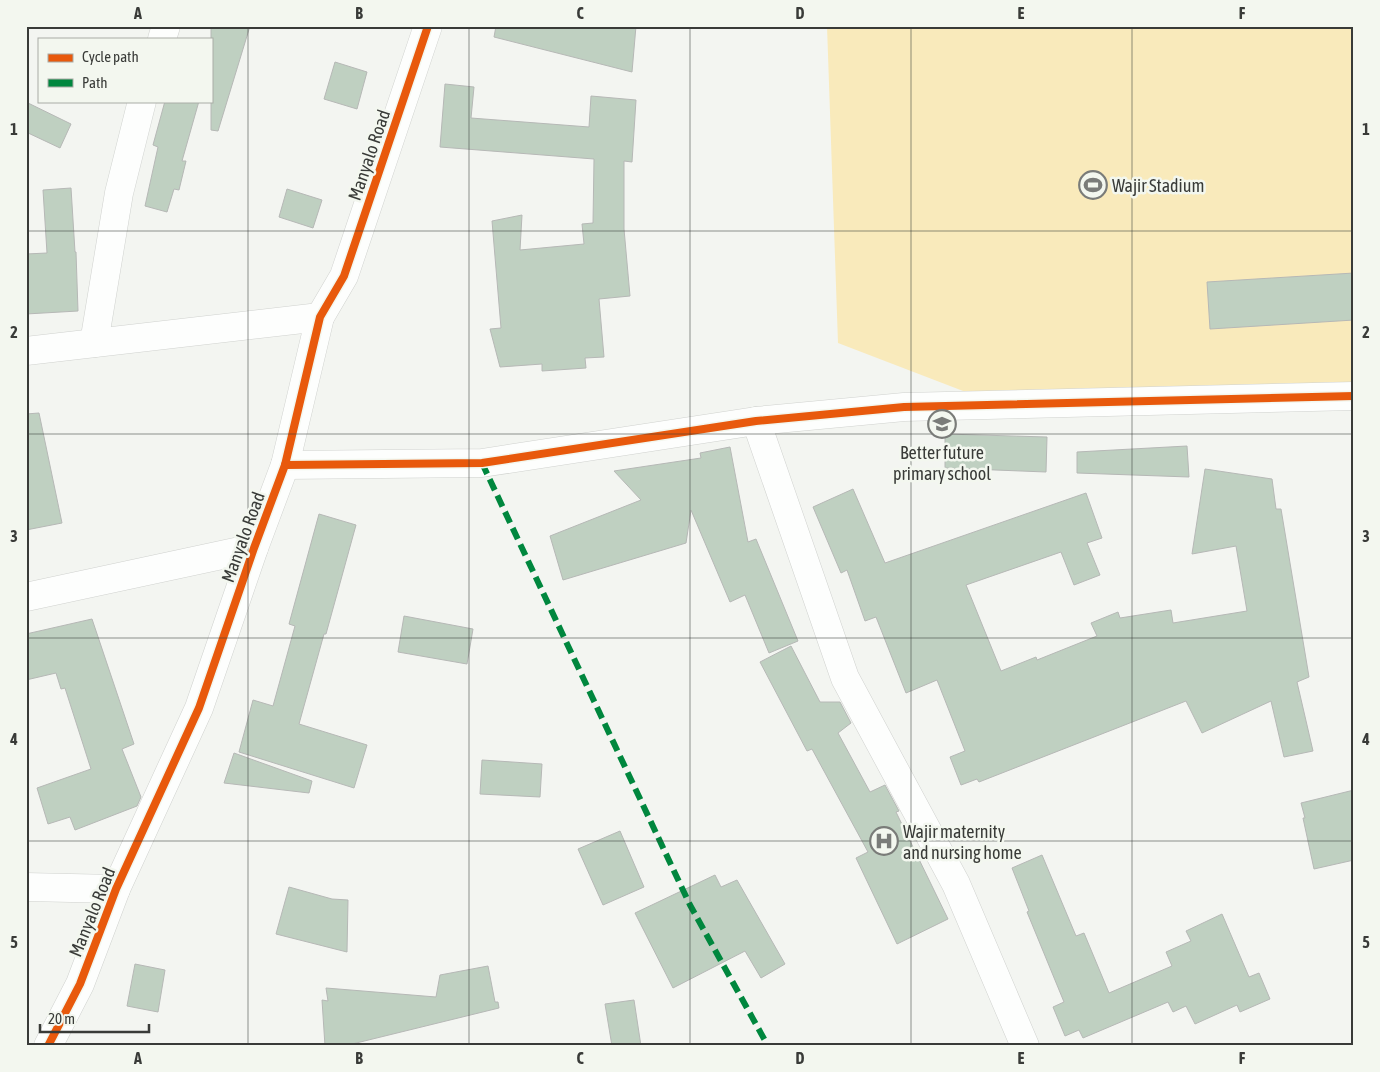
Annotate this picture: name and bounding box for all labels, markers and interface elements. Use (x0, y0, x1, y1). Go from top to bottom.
text: A (133, 4, 142, 22)
text: B (355, 4, 363, 22)
text: C (576, 4, 584, 22)
text: D (796, 4, 805, 22)
text: E (1018, 4, 1025, 22)
text: F (1239, 4, 1246, 22)
legend (38, 38, 212, 102)
text: Cycle path (82, 48, 139, 65)
text: Path (82, 74, 108, 91)
street label: Manyalo Road (344, 107, 394, 203)
text: 1 (10, 120, 18, 138)
text: 1 (1362, 120, 1370, 138)
sports icon: Wajir Stadium (1078, 170, 1108, 200)
place label: Wajir Stadium (1112, 175, 1204, 196)
text: 2 (10, 323, 18, 341)
text: 2 (1362, 323, 1370, 341)
school or university icon: Better future primary school (927, 409, 957, 439)
place label: Better future primary school (893, 442, 991, 484)
street label: Manyalo Road (217, 489, 269, 585)
text: 3 (10, 527, 18, 545)
text: 3 (1362, 527, 1370, 545)
text: 4 (9, 730, 18, 748)
text: 4 (1361, 730, 1370, 748)
place label: Wajir maternity and nursing home (903, 821, 1022, 863)
hospital icon: Wajir maternity and nursing home (869, 826, 899, 856)
street label: Manyalo Road (65, 864, 119, 960)
text: 5 (10, 933, 18, 951)
text: 5 (1362, 933, 1370, 951)
scale bar (40, 1002, 149, 1034)
text: 20 m (48, 1010, 75, 1027)
text: A (133, 1049, 142, 1067)
text: B (355, 1049, 363, 1067)
text: C (576, 1049, 584, 1067)
text: D (796, 1049, 805, 1067)
text: E (1018, 1049, 1025, 1067)
text: F (1239, 1049, 1246, 1067)

